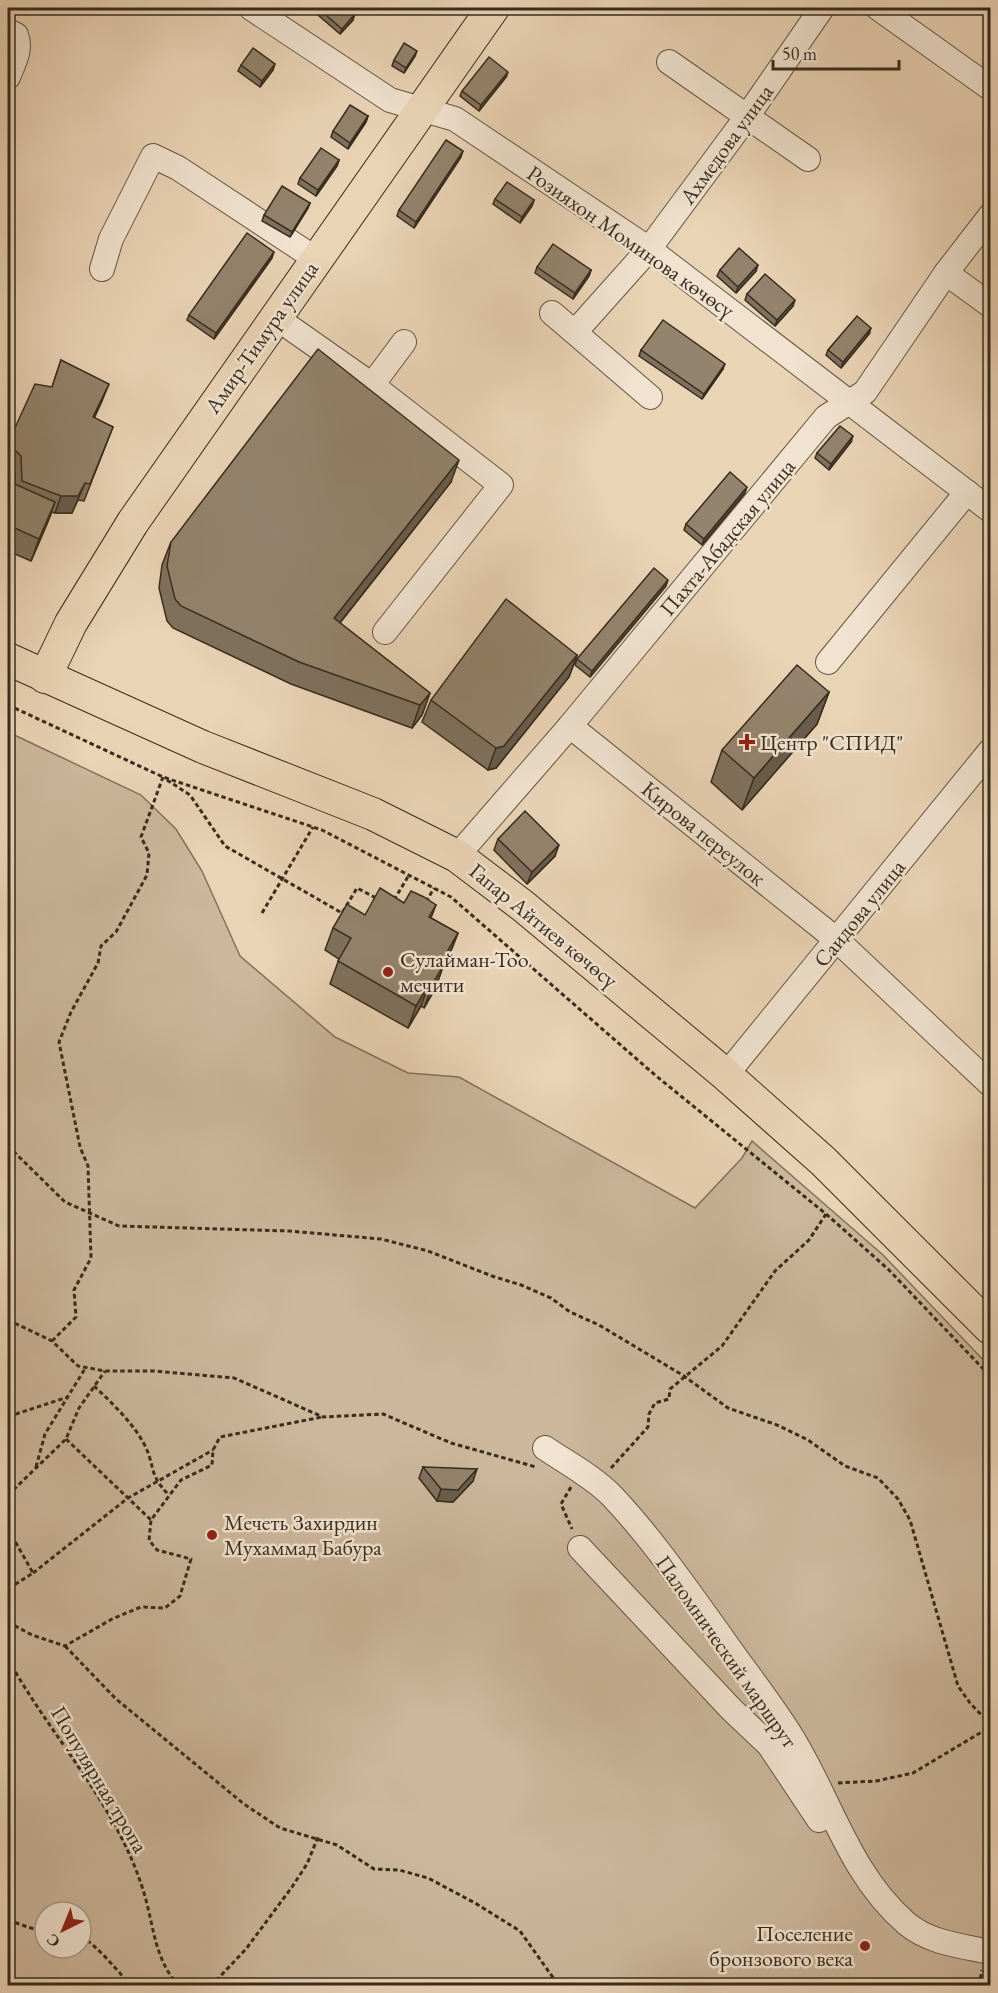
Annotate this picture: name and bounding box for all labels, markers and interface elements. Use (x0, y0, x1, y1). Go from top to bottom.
scale bar (773, 33, 899, 71)
text: 50 m (782, 42, 817, 65)
street label: Ахмедова улица (672, 78, 780, 211)
street label: Розияхон Моминова көчөсү (521, 159, 741, 324)
street label: Амир-Тимура улица (197, 255, 325, 420)
street label: Пахта-Абадская улица (653, 452, 802, 622)
place label: Центр "СПИД" (760, 728, 904, 757)
marker: Центр "СПИД" (738, 733, 756, 751)
street label: Кирова переулок (636, 774, 772, 893)
street label: Саидова улица (807, 853, 912, 973)
street label: Гапар Айтиев көчөсү (463, 857, 624, 994)
place label: Сулайман-Тоо мечити (400, 945, 529, 999)
marker: Сулайман-Тоо мечити (381, 965, 395, 979)
place label: Мечеть Захирдин Мухаммад Бабура (224, 1508, 382, 1562)
marker: Мечеть Захирдин Мухаммад Бабура (205, 1528, 219, 1542)
street label: Паломнический маршрут (649, 1549, 804, 1753)
street label: Популярная тропа (44, 1700, 155, 1858)
north arrow (33, 1900, 93, 1960)
place label: Поселение бронзового века (709, 1919, 853, 1973)
text: С (42, 1929, 64, 1952)
marker: Поселение бронзового века (858, 1939, 872, 1953)

